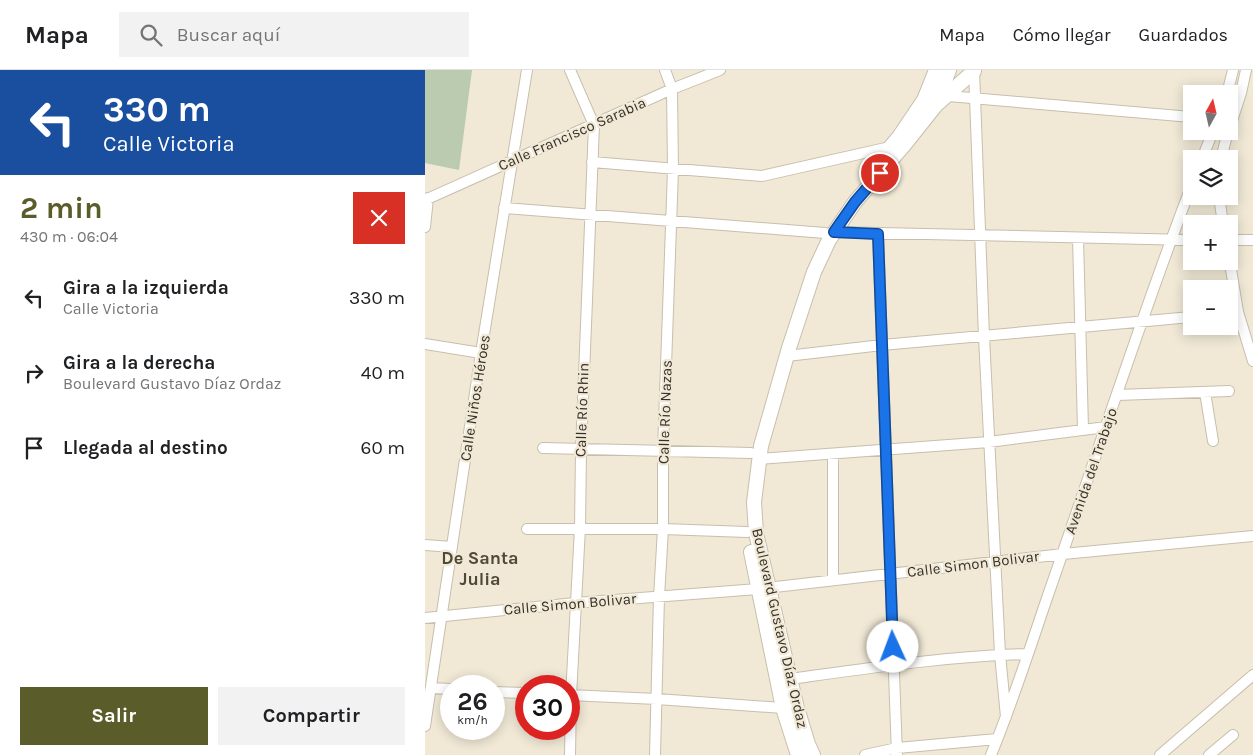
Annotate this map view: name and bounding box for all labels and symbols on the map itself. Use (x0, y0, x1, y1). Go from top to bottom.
north arrow (1183, 85, 1237, 140)
street label: Calle Francisco Sarabia (495, 93, 649, 175)
pin (859, 152, 901, 194)
street label: Calle Niños Héroes (456, 334, 494, 462)
street label: Calle Río Nazas (654, 360, 676, 464)
street label: Calle Río Rhin (571, 363, 593, 457)
street label: Avenida del Trabajo (1061, 406, 1121, 536)
street label: Boulevard Gustavo Díaz Ordaz (748, 526, 812, 730)
district label: De Santa Julia (441, 547, 519, 590)
street label: Calle Simon Bolivar (906, 547, 1041, 581)
street label: Calle Simon Bolivar (503, 589, 638, 619)
position arrow (866, 620, 918, 672)
speed limit sign: 30 (515, 675, 580, 740)

